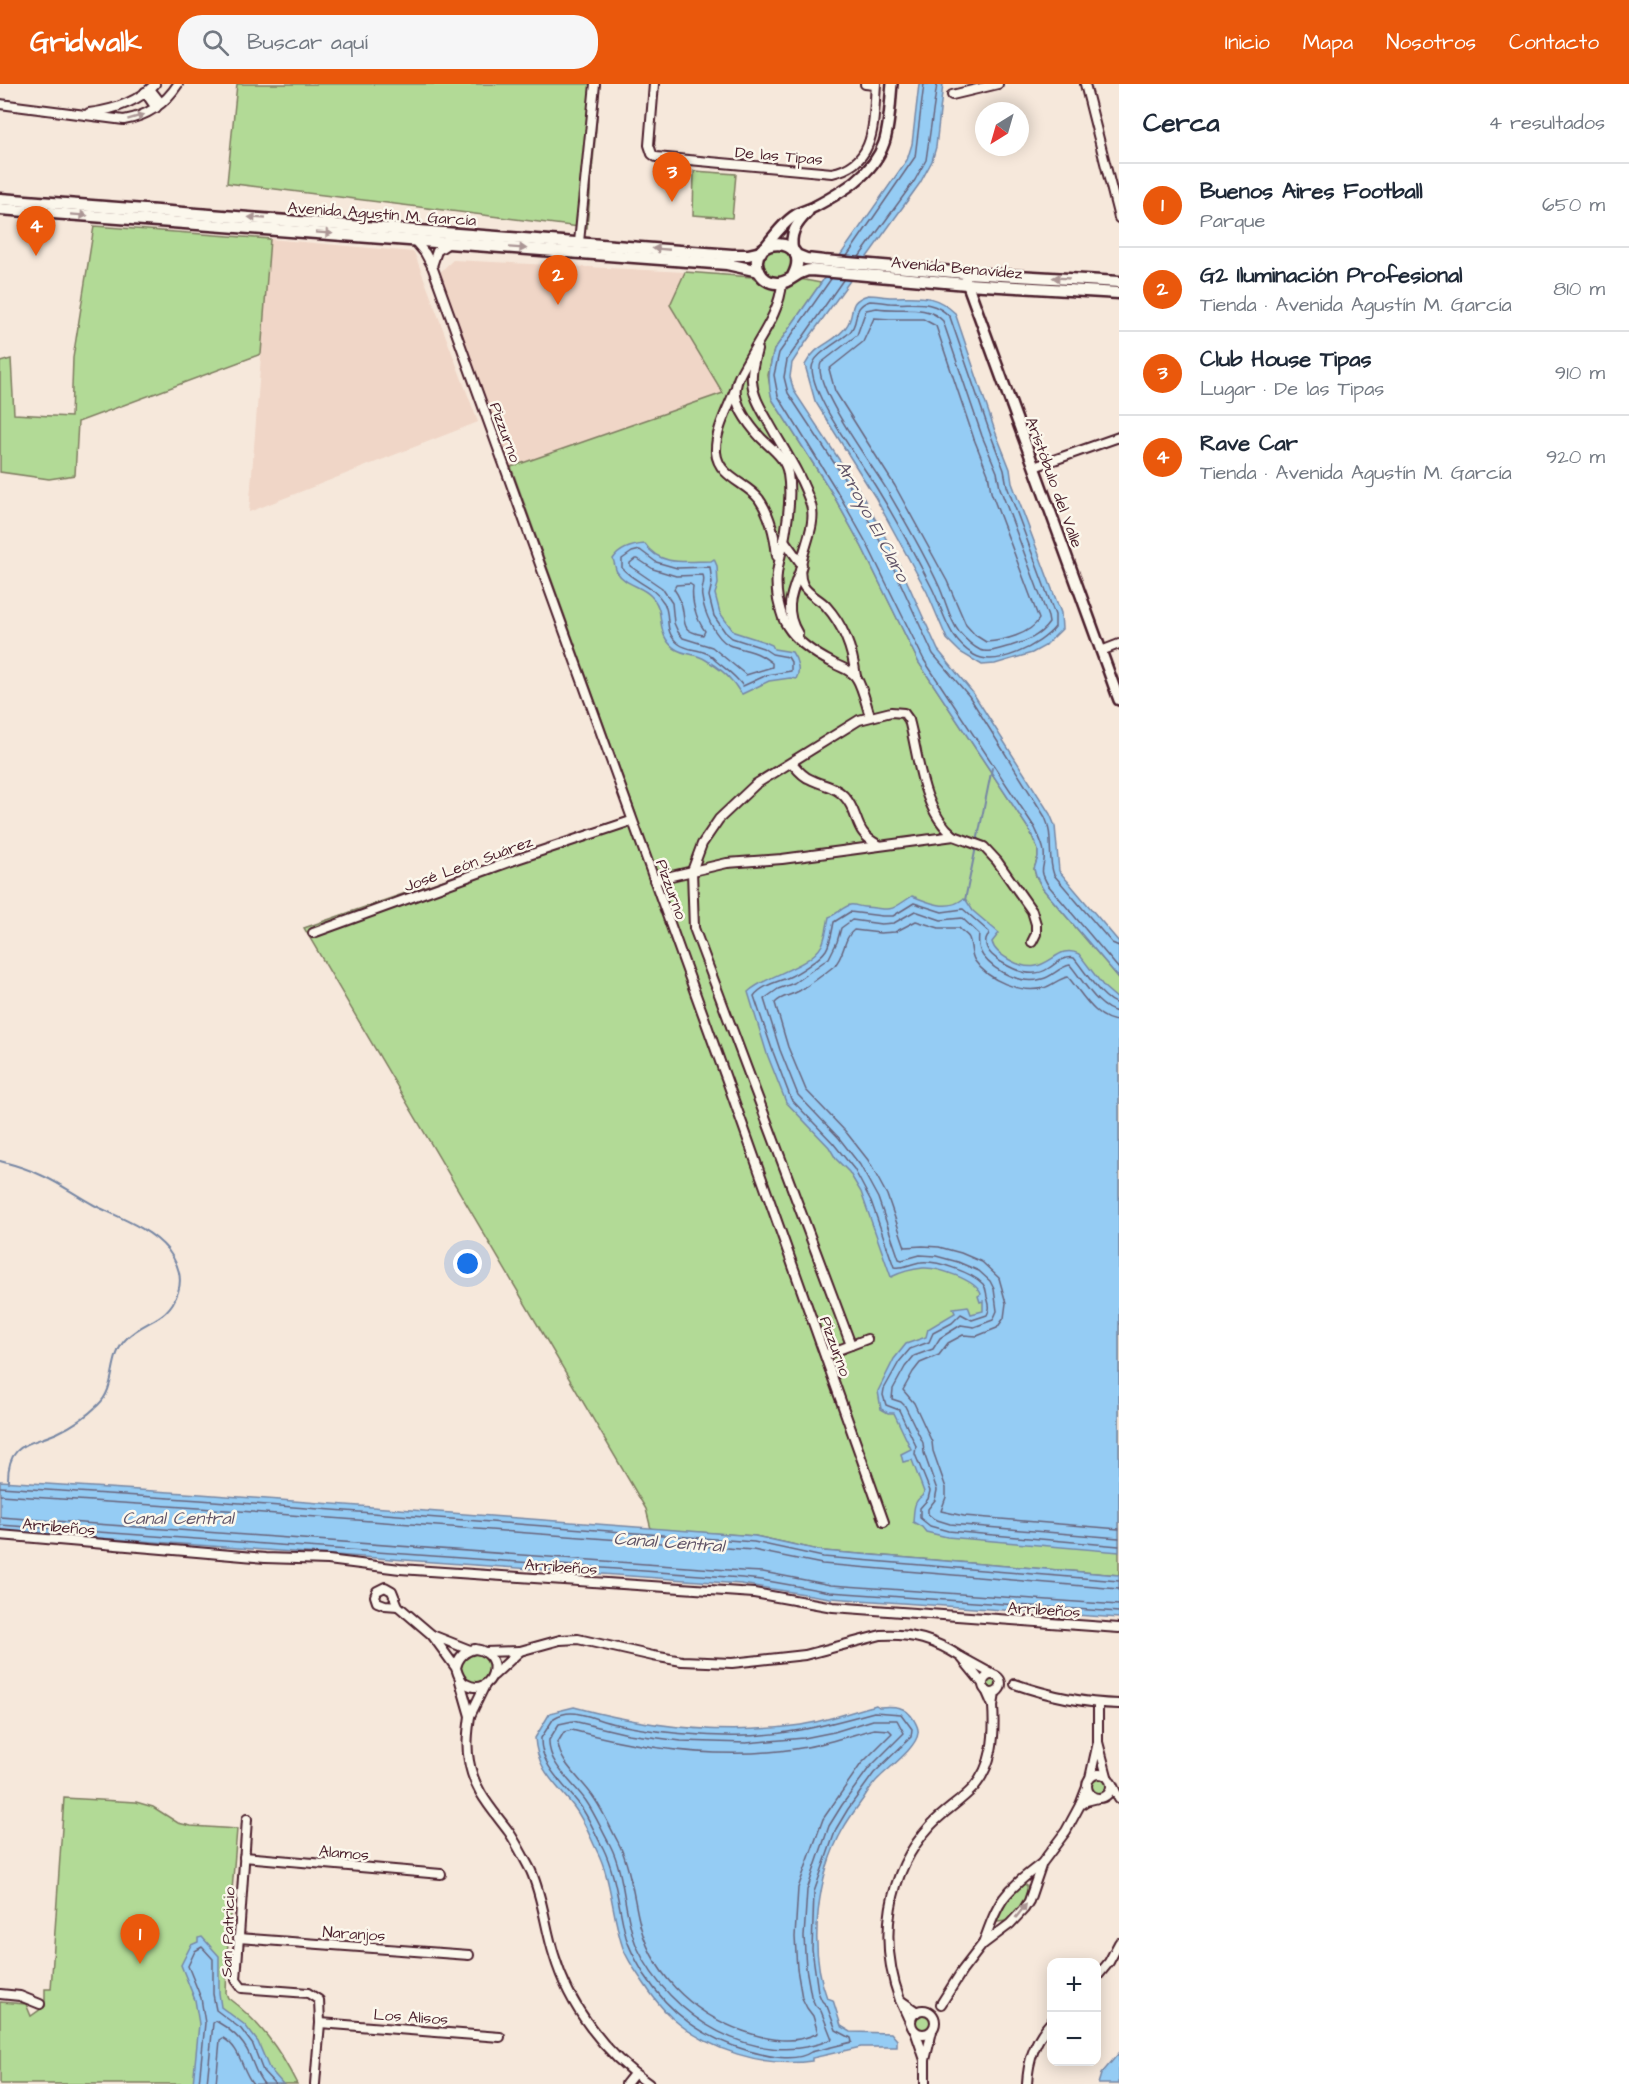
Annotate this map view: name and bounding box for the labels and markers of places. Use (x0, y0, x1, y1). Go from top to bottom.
pin: 3 (652, 152, 692, 202)
pin: 4 (16, 206, 56, 256)
pin: 2 (538, 256, 578, 305)
pin: 1 (120, 1914, 160, 1964)

